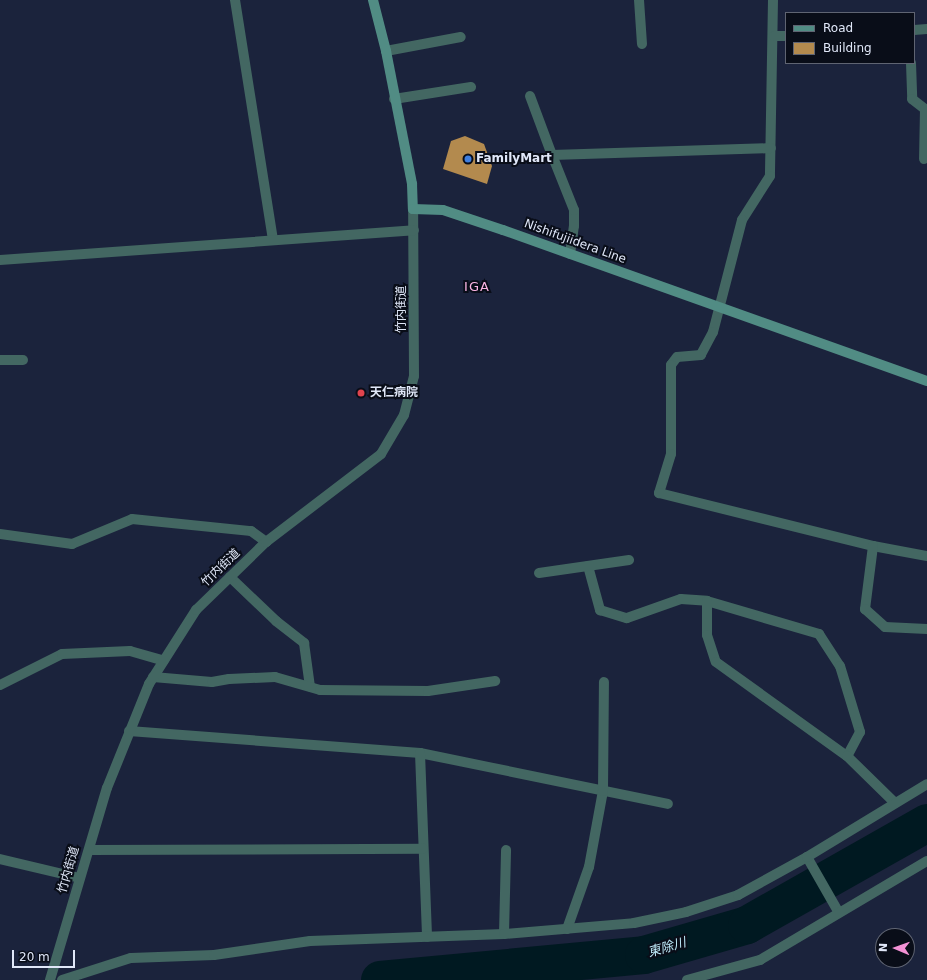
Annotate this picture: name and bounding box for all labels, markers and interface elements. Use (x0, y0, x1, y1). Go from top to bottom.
legend (785, 12, 915, 64)
text: Road (823, 21, 853, 35)
text: Building (823, 41, 872, 55)
place label: FamilyMart (476, 152, 552, 166)
marker: FamilyMart (463, 154, 473, 164)
street label: Nishifujiidera Line (522, 217, 628, 267)
district label: IGA (464, 279, 490, 295)
street label: 竹内街道 (395, 285, 409, 333)
place label: 天仁病院 (370, 386, 418, 400)
marker: 天仁病院 (355, 387, 367, 399)
street label: 竹内街道 (199, 546, 243, 590)
street label: 竹内街道 (55, 845, 83, 895)
north arrow (875, 928, 915, 968)
water label: 東除川 (646, 935, 688, 961)
scale bar (14, 942, 77, 968)
text: N (877, 943, 890, 952)
text: 20 m (19, 950, 50, 964)

